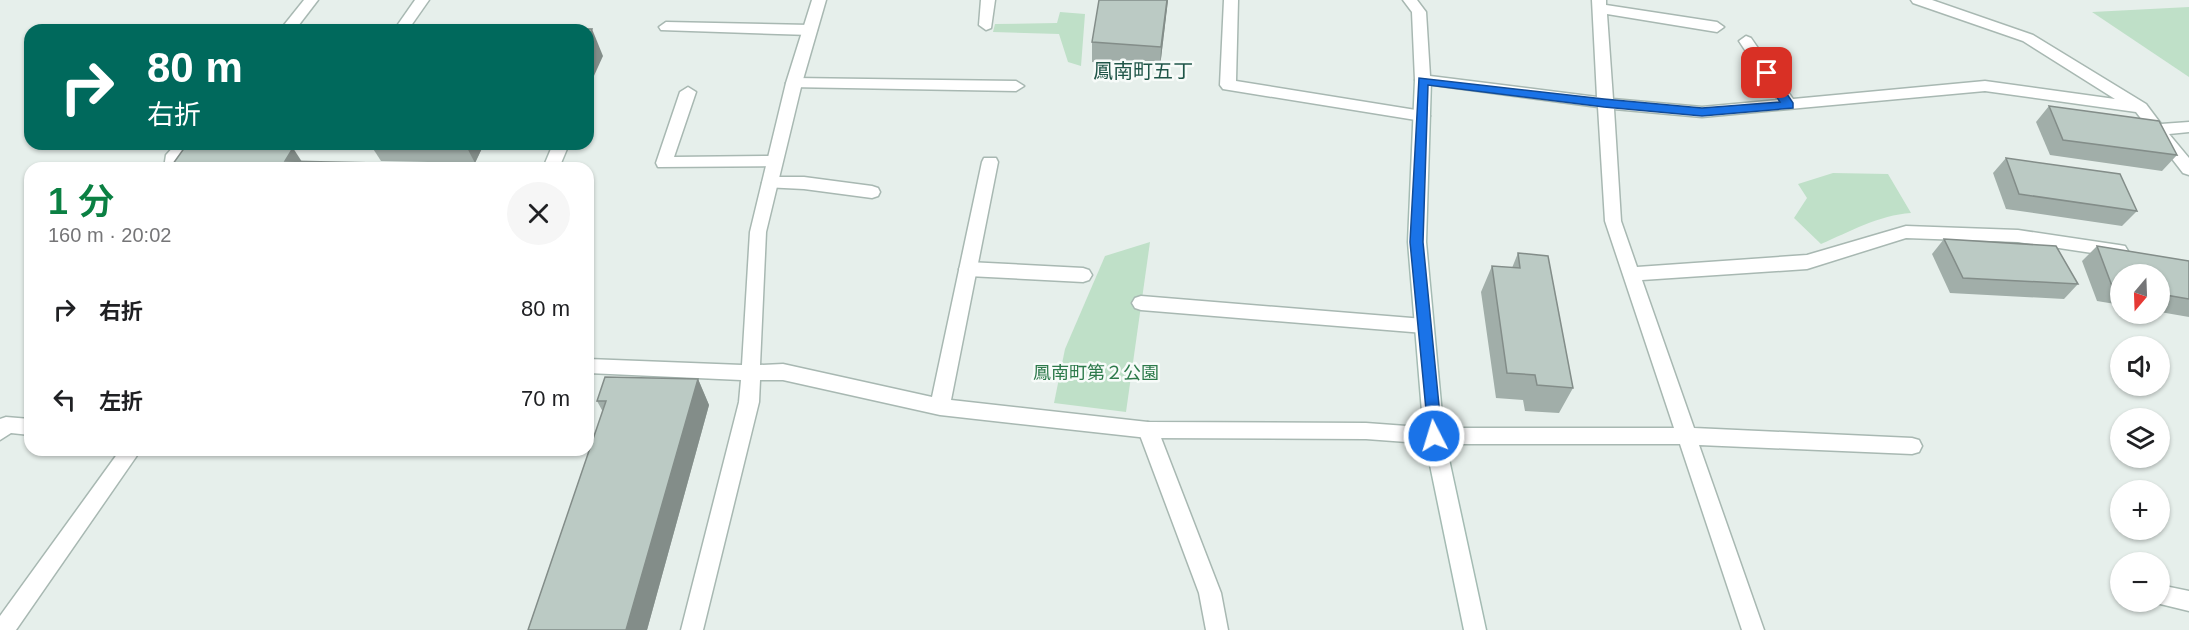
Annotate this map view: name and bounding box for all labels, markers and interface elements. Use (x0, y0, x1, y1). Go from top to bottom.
text: 80 m (147, 44, 243, 91)
pin (1741, 47, 1792, 98)
icon: right (48, 48, 126, 126)
icon: arrive (1750, 56, 1783, 89)
district label: 鳳南町五丁 (1093, 60, 1193, 82)
text: 右折 (147, 100, 201, 130)
text: 1 分 (48, 181, 114, 222)
button: close (507, 182, 570, 245)
text: 160 m · 20:02 (48, 224, 171, 246)
north arrow (2110, 264, 2170, 324)
map controls (2110, 264, 2170, 612)
icon: right (48, 293, 81, 326)
text: 80 m (521, 296, 570, 321)
text: 右折 (99, 299, 143, 324)
button: sound (2110, 336, 2170, 396)
park label: 鳳南町第２公園 (1033, 363, 1159, 383)
icon: left (48, 383, 81, 416)
text: 70 m (521, 386, 570, 411)
text: 左折 (99, 389, 143, 414)
position arrow (1402, 404, 1466, 468)
button: layers (2110, 408, 2170, 468)
button: + (2110, 480, 2170, 540)
button: − (2110, 552, 2170, 612)

